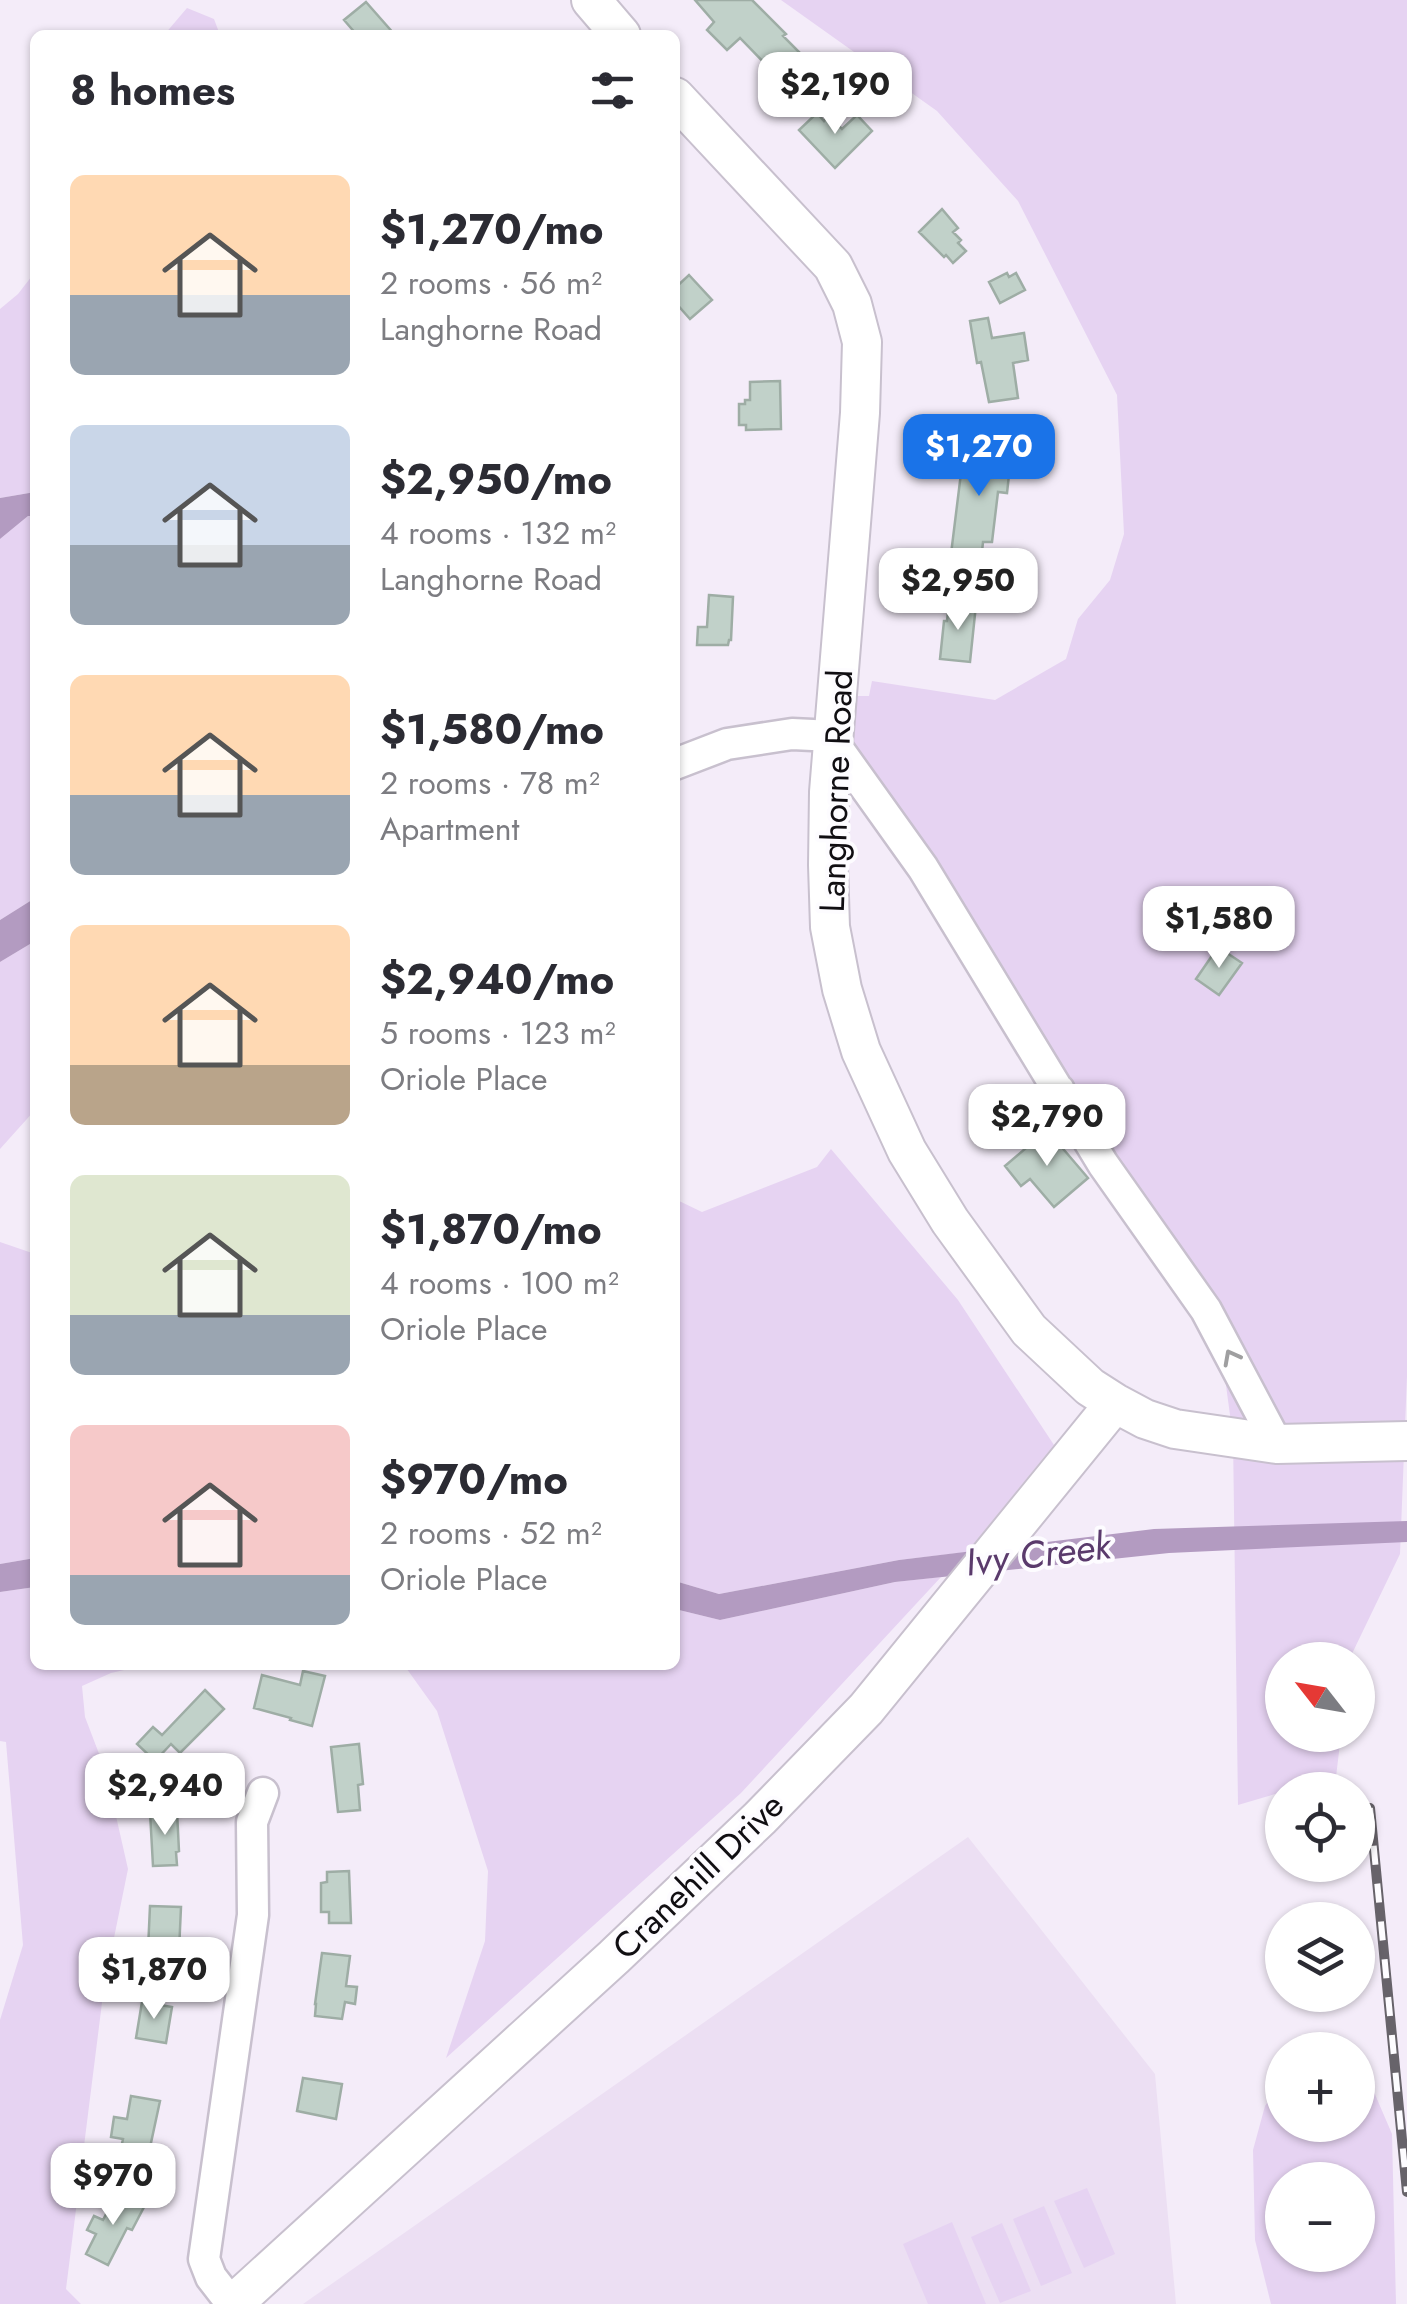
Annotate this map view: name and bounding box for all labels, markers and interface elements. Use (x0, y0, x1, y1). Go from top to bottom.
pin: $2,190 (754, 52, 916, 137)
text: 8 homes (70, 60, 235, 121)
text: $2,190 (780, 61, 890, 107)
icon: filters (585, 63, 640, 118)
text: $1,270/mo (380, 199, 604, 260)
icon: home (150, 215, 270, 335)
text: 2 rooms · 56 m² (380, 260, 602, 306)
text: Langhorne Road (380, 306, 602, 352)
pin: $1,270 (898, 414, 1060, 499)
text: $1,270 (925, 423, 1033, 469)
text: $2,950/mo (380, 449, 612, 510)
icon: home (150, 465, 270, 585)
text: 4 rooms · 132 m² (380, 510, 616, 556)
pin: $2,950 (877, 548, 1039, 633)
text: Langhorne Road (380, 556, 602, 602)
text: $2,950 (901, 557, 1015, 603)
street label: Langhorne Road (807, 669, 865, 913)
text: $1,580/mo (380, 699, 604, 760)
icon: home (150, 715, 270, 835)
text: 2 rooms · 78 m² (380, 760, 600, 806)
text: Apartment (380, 806, 519, 852)
pin: $1,580 (1138, 886, 1300, 971)
text: $1,580 (1165, 895, 1273, 941)
text: $2,940/mo (380, 949, 614, 1010)
icon: home (150, 965, 270, 1085)
text: 5 rooms · 123 m² (380, 1010, 615, 1056)
text: Oriole Place (380, 1056, 548, 1102)
pin: $2,790 (966, 1084, 1128, 1169)
text: $2,790 (990, 1093, 1104, 1139)
text: $1,870/mo (380, 1199, 602, 1260)
icon: home (150, 1215, 270, 1335)
text: 4 rooms · 100 m² (380, 1260, 619, 1306)
text: Oriole Place (380, 1306, 548, 1352)
one-way arrow (1224, 1350, 1243, 1368)
text: $970/mo (380, 1449, 568, 1510)
icon: home (150, 1465, 270, 1585)
text: 2 rooms · 52 m² (380, 1510, 602, 1556)
water label: Ivy Creek (962, 1517, 1115, 1590)
text: Oriole Place (380, 1556, 548, 1602)
north arrow (1265, 1642, 1375, 1752)
map controls (1265, 1642, 1375, 2272)
pin: $2,940 (84, 1753, 246, 1838)
text: $2,940 (107, 1762, 223, 1808)
button: locate (1265, 1772, 1375, 1882)
street label: Cranehill Drive (601, 1781, 795, 1971)
button: layers (1265, 1902, 1375, 2012)
pin: $1,870 (73, 1937, 235, 2022)
text: $1,870 (101, 1946, 207, 1992)
button: + (1265, 2032, 1375, 2142)
pin: $970 (54, 2143, 172, 2228)
text: $970 (73, 2152, 153, 2198)
button: − (1265, 2162, 1375, 2272)

